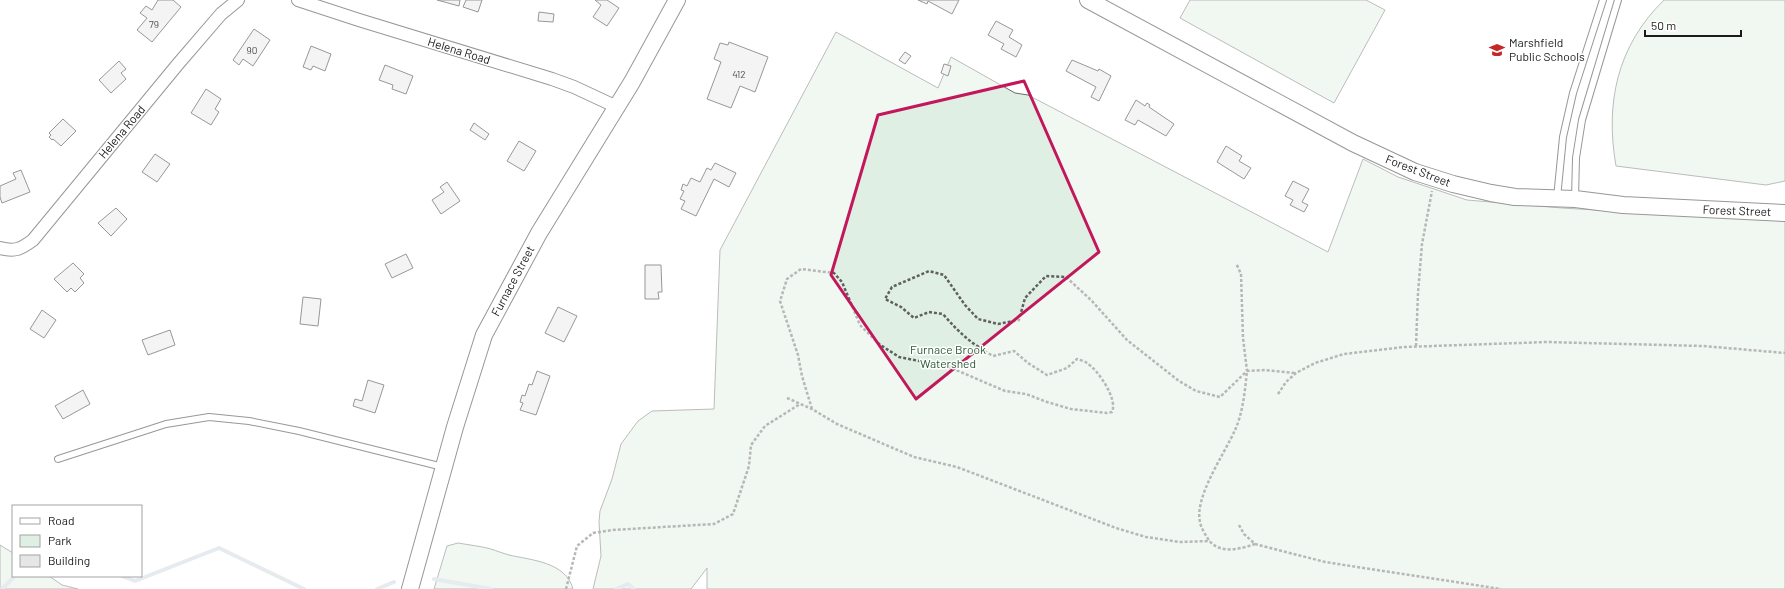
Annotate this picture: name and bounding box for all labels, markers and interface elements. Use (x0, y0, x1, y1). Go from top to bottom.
scale bar (1645, 12, 1741, 38)
house number: 79 (149, 18, 159, 30)
text: 50 m (1651, 18, 1676, 32)
street label: Helena Road (426, 34, 492, 66)
place label: Marshfield Public Schools (1509, 35, 1585, 63)
school or university icon: Marshfield Public Schools (1488, 41, 1506, 59)
house number: 90 (247, 44, 257, 56)
house number: 412 (732, 68, 746, 80)
street label: Helena Road (95, 102, 147, 161)
street label: Forest Street (1384, 151, 1453, 189)
street label: Forest Street (1702, 202, 1772, 218)
street label: Furnace Street (488, 243, 537, 318)
park label: Furnace Brook Watershed (910, 342, 986, 370)
legend (12, 505, 142, 577)
text: Road (48, 513, 75, 527)
text: Park (48, 533, 72, 547)
text: Building (48, 553, 90, 567)

